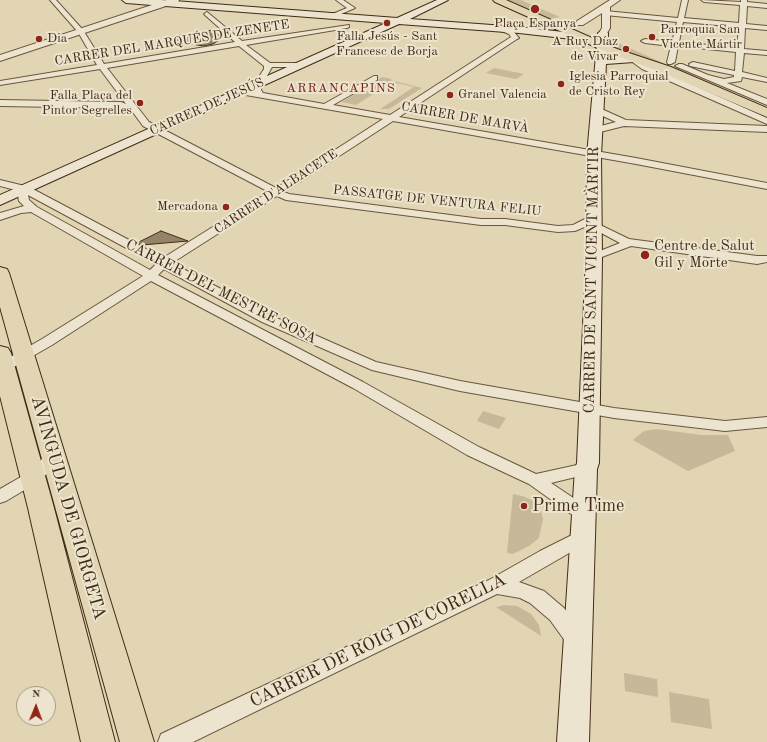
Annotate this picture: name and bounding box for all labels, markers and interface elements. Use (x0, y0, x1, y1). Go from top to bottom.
marker: Plaça Espanya (529, 3, 541, 15)
place label: Plaça Espanya (494, 16, 576, 32)
street label: CARRER DEL MARQUÉS DE ZENETE (54, 17, 290, 69)
marker: Falla Jesús - Sant Francesc de Borja (382, 18, 392, 28)
place label: Parroquia San Vicente Mártir (660, 22, 742, 53)
place label: Falla Jesús - Sant Francesc de Borja (336, 29, 438, 60)
place label: Dia (47, 31, 67, 47)
marker: Parroquia San Vicente Mártir (647, 32, 657, 42)
marker: Dia (34, 34, 44, 44)
place label: A Ruy Díaz de Vivar (552, 34, 618, 65)
marker: A Ruy Díaz de Vivar (621, 44, 631, 54)
place label: Iglesia Parroquial de Cristo Rey (569, 69, 669, 100)
street label: CARRER DE JESÚS (148, 75, 266, 139)
marker: Iglesia Parroquial de Cristo Rey (556, 79, 566, 89)
district label: ARRANCAPINS (286, 81, 396, 97)
place label: Granel Valencia (458, 87, 547, 103)
place label: Falla Plaça del Pintor Segrelles (42, 88, 132, 119)
marker: Granel Valencia (445, 90, 455, 100)
marker: Falla Plaça del Pintor Segrelles (135, 98, 145, 108)
street label: CARRER DE MARVÀ (400, 99, 530, 137)
street label: CARRER D'ALBACETE (211, 146, 341, 238)
street label: CARRER DE SANT VICENT MÀRTIR (581, 146, 603, 414)
street label: PASSATGE DE VENTURA FELIU (332, 182, 542, 220)
place label: Mercadona (157, 199, 218, 215)
marker: Mercadona (221, 202, 231, 212)
street label: CARRER DEL MESTRE SOSA (122, 236, 320, 348)
place label: Centre de Salut Gil y Morte (654, 237, 754, 272)
marker: Centre de Salut Gil y Morte (639, 249, 651, 261)
street label: AVINGUDA DE GIORGETA (26, 394, 110, 622)
place label: Prime Time (532, 495, 624, 517)
marker: Prime Time (519, 501, 529, 511)
street label: CARRER DE ROIG DE CORELLA (246, 569, 510, 713)
north arrow (16, 686, 56, 726)
text: N (32, 689, 40, 700)

